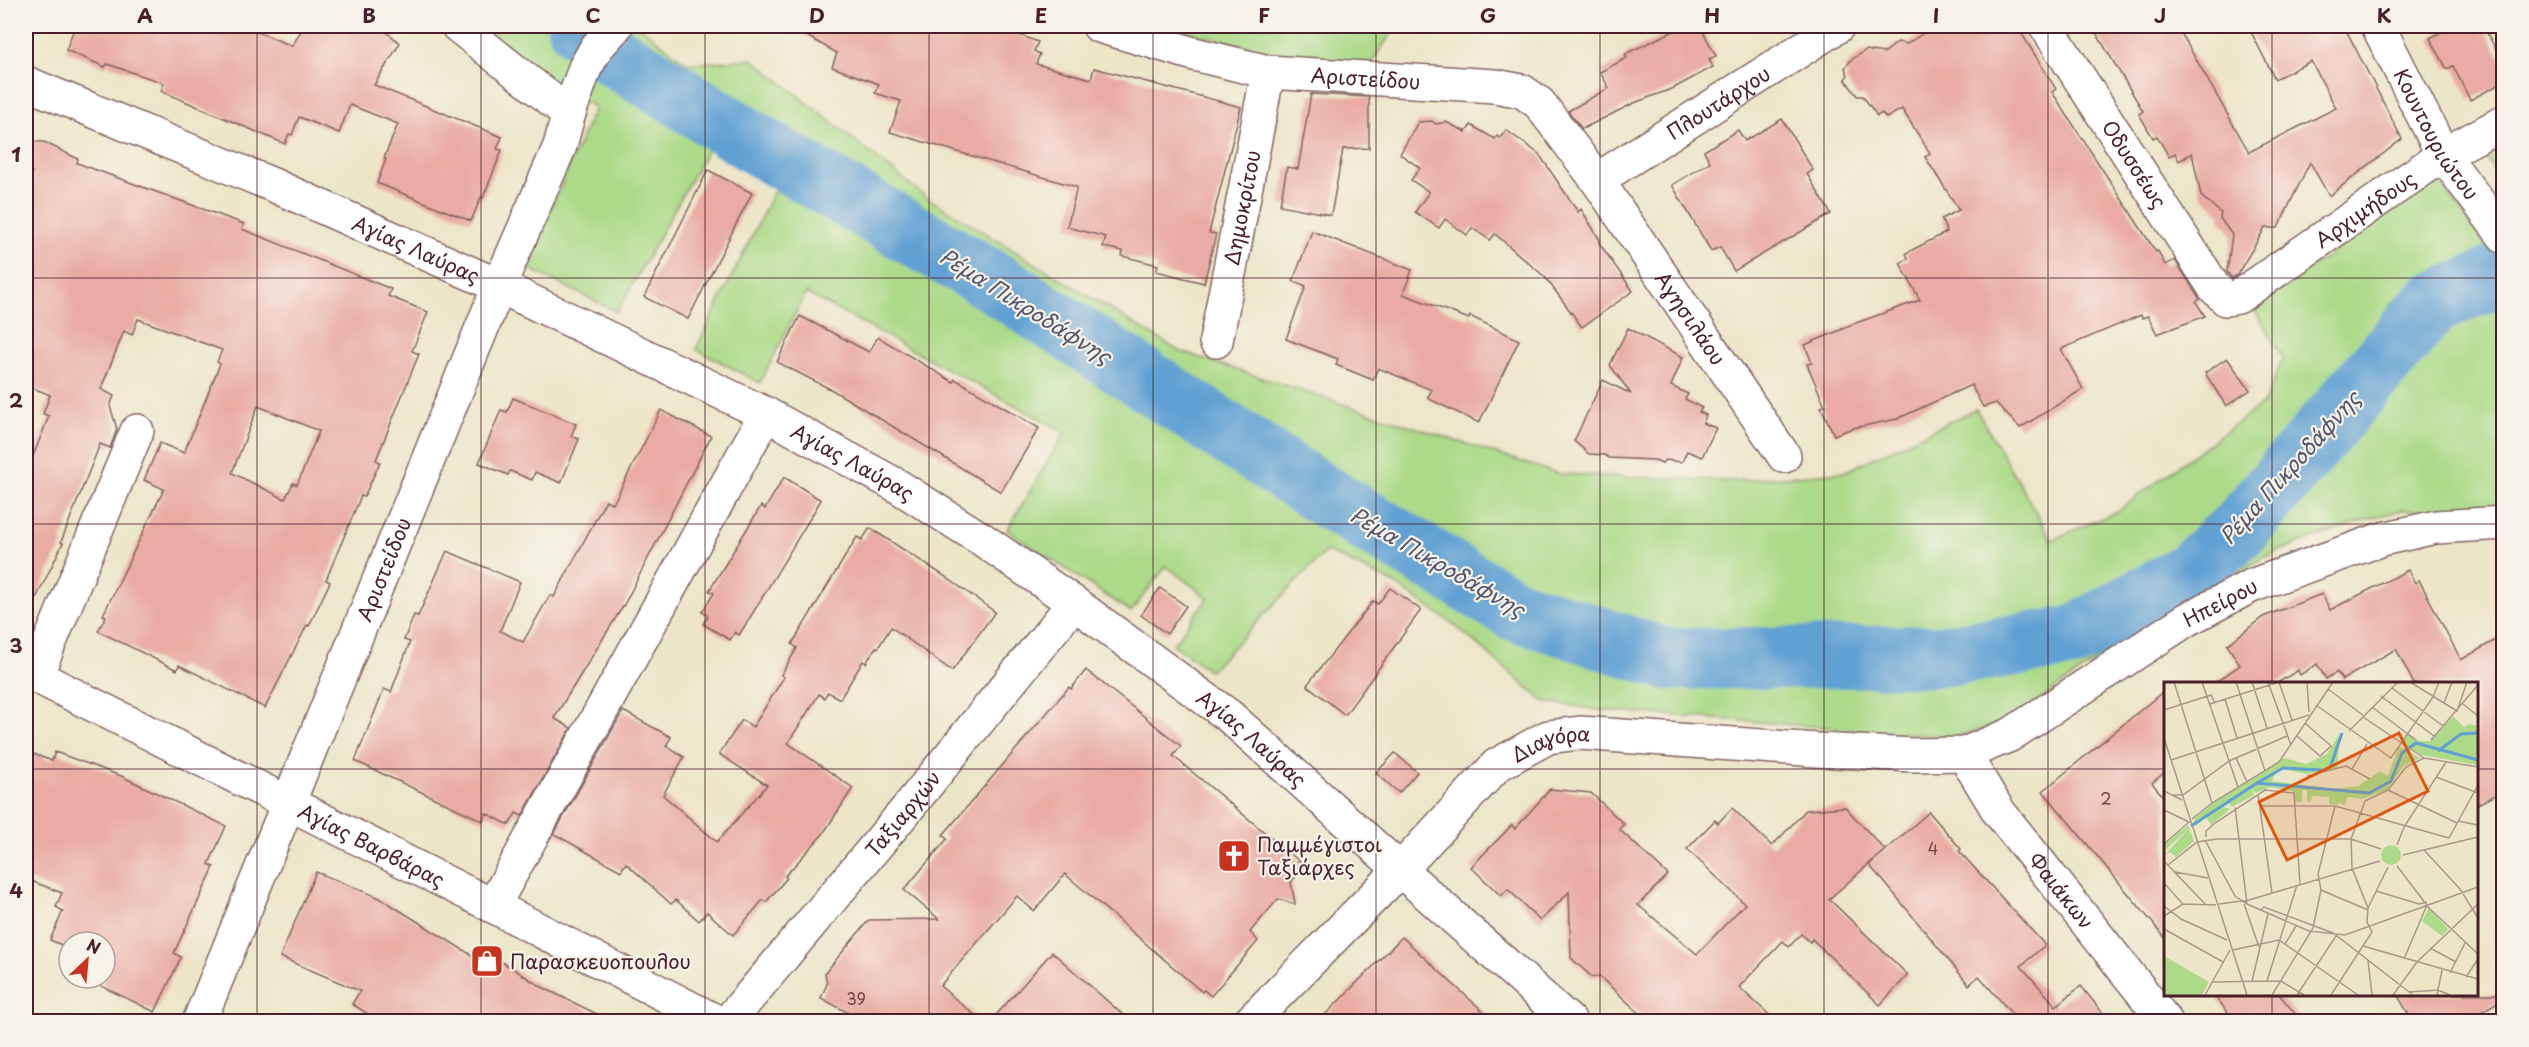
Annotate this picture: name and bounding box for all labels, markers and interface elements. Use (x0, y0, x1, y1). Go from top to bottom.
text: A (137, 0, 153, 30)
text: B (362, 0, 376, 30)
text: C (585, 0, 601, 30)
text: D (809, 0, 825, 30)
text: E (1035, 0, 1047, 30)
text: F (1258, 0, 1270, 30)
text: G (1480, 0, 1496, 30)
text: H (1704, 0, 1720, 30)
text: I (1933, 0, 1939, 30)
text: J (2154, 0, 2166, 30)
text: K (2377, 0, 2392, 30)
street label: Πλουτάρχου (1661, 58, 1776, 147)
street label: Αριστείδου (1310, 60, 1421, 96)
street label: Κουντουριώτου (2387, 63, 2486, 206)
street label: Οδυσσέως (2095, 114, 2174, 214)
text: 1 (11, 139, 21, 169)
street label: Δημοκρίτου (1216, 147, 1268, 268)
street label: Αρχιμήδους (2308, 163, 2422, 255)
street label: Αγίας Λαύρας (348, 207, 485, 291)
water label: Ρέμα Πικροδάφνης (934, 239, 1120, 372)
street label: Αγησιλάου (1648, 265, 1733, 371)
water label: Ρέμα Πικροδάφνης (2211, 381, 2368, 551)
text: 2 (9, 385, 23, 415)
street label: Αγίας Λαύρας (786, 416, 920, 508)
water label: Ρέμα Πικροδάφνης (1345, 498, 1533, 625)
street label: Αριστείδου (349, 513, 418, 626)
street label: Ηπείρου (2177, 570, 2263, 634)
text: 3 (9, 630, 23, 660)
street label: Αγίας Λαύρας (1191, 682, 1313, 794)
inset map (2164, 682, 2478, 996)
street label: Διαγόρα (1506, 718, 1591, 769)
street label: Ταξιαρχών (858, 764, 948, 863)
house number: 2 (2100, 786, 2112, 810)
street label: Αγίας Βαρβάρας (293, 795, 450, 894)
place label: Παμμέγιστοι Ταξιάρχες (1257, 829, 1382, 882)
house number: 4 (1928, 836, 1938, 860)
church icon: Παμμέγιστοι Ταξιάρχες (1216, 838, 1252, 874)
street label: Φαιάκων (2022, 846, 2101, 935)
text: 4 (9, 875, 23, 905)
north arrow (57, 930, 117, 990)
text: N (83, 932, 105, 959)
shop icon: Παρασκευοπουλου (469, 943, 505, 979)
place label: Παρασκευοπουλου (510, 946, 691, 976)
house number: 39 (846, 986, 866, 1010)

